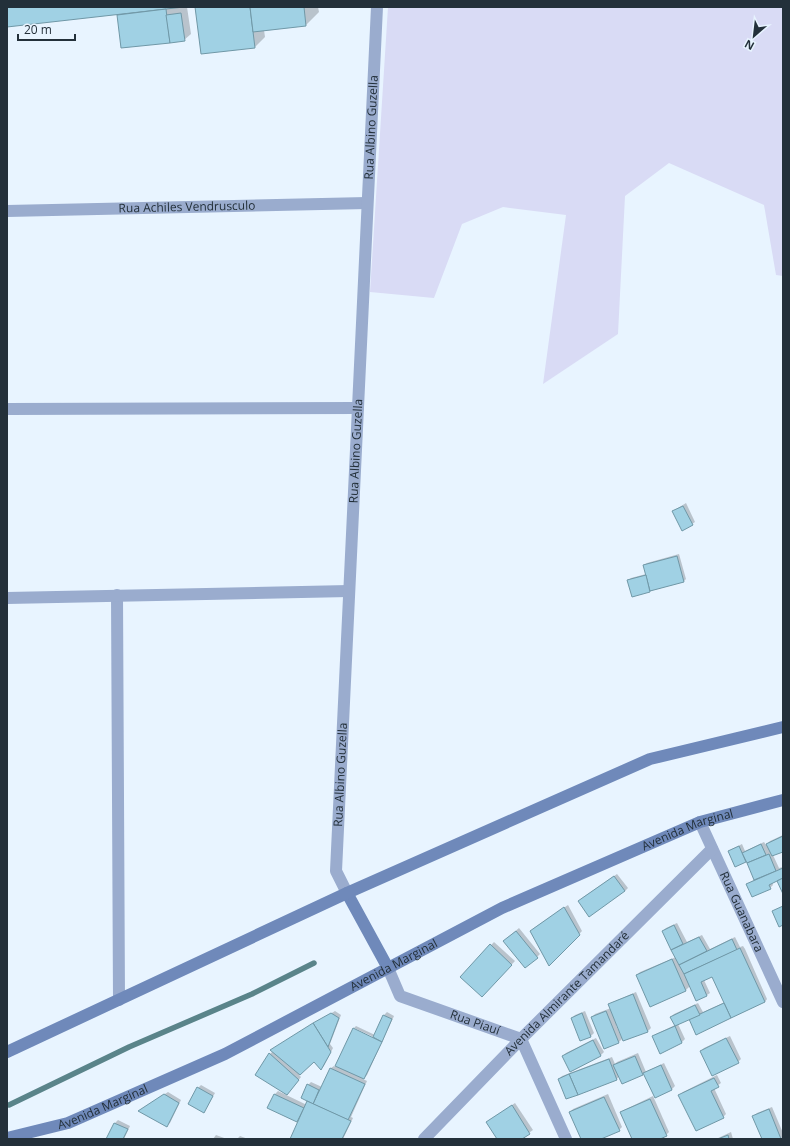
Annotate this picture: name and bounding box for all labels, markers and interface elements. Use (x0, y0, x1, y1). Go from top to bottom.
scale bar (18, 16, 75, 42)
north arrow (734, 16, 774, 56)
text: 20 m (24, 21, 52, 38)
text: N (742, 37, 757, 54)
street label: Rua Albino Guzella (360, 75, 382, 180)
street label: Rua Achiles Vendrusculo (118, 196, 256, 217)
street label: Rua Albino Guzella (344, 398, 366, 504)
street label: Rua Albino Guzella (329, 722, 351, 827)
street label: Avenida Marginal (639, 805, 735, 854)
street label: Rua Guanabara (716, 869, 768, 955)
street label: Avenida Almirante Tamandaré (500, 927, 633, 1059)
street label: Avenida Marginal (347, 935, 440, 995)
street label: Rua Piauí (448, 1005, 503, 1039)
street label: Avenida Marginal (56, 1080, 151, 1133)

